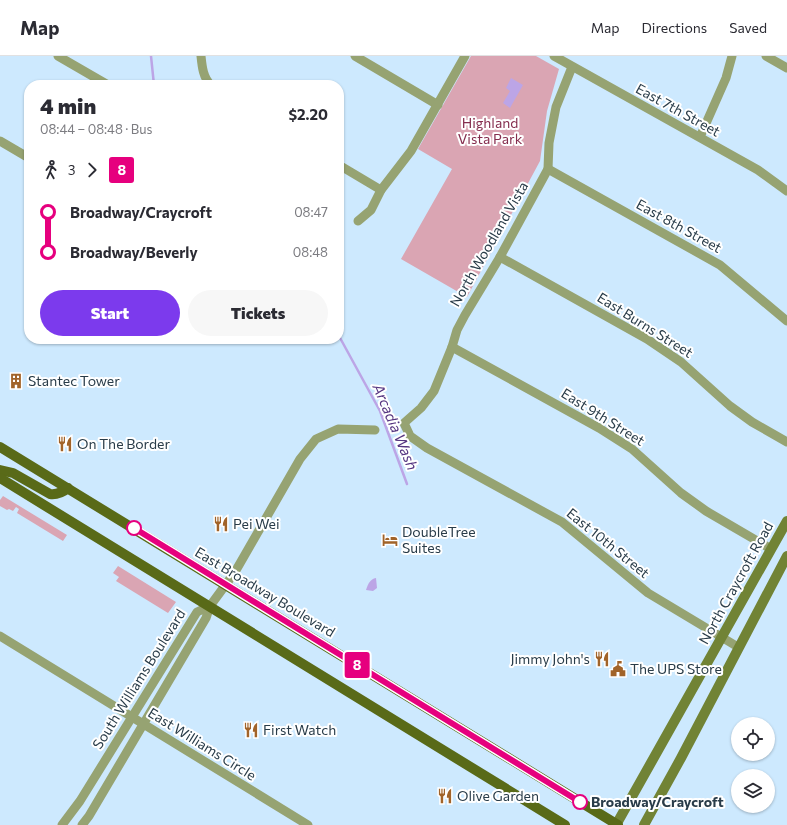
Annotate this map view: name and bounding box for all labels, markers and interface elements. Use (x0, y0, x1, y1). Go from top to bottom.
text: Map (20, 16, 59, 39)
text: Map (591, 19, 620, 36)
text: Directions (642, 19, 707, 36)
text: Saved (729, 19, 767, 36)
street label: East 7th Street (633, 79, 724, 140)
text: 4 min (40, 92, 96, 119)
text: $2.20 (288, 105, 328, 123)
park label: Highland Vista Park (458, 114, 523, 147)
text: 08:44 – 08:48 · Bus (40, 121, 152, 137)
icon: walk (40, 159, 62, 181)
icon: forward (81, 159, 103, 181)
text: 8 (117, 161, 126, 178)
text: 3 (68, 162, 75, 178)
street label: North Woodland Vista (446, 178, 531, 309)
street label: East 8th Street (634, 195, 725, 256)
text: Broadway/Craycroft (70, 203, 212, 221)
text: 08:47 (294, 204, 328, 220)
text: Broadway/Beverly (70, 243, 198, 261)
text: 08:48 (293, 244, 328, 260)
street label: East Burns Street (594, 288, 696, 361)
button: Start (40, 290, 180, 336)
button: Tickets (188, 290, 328, 336)
building icon: Stantec Tower (7, 372, 25, 390)
place label: Stantec Tower (28, 372, 120, 389)
water label: Arcadia Wash (369, 380, 422, 473)
street label: East 9th Street (559, 384, 648, 449)
restaurant icon: On The Border (56, 435, 74, 453)
place label: On The Border (77, 435, 170, 452)
street label: East 10th Street (564, 504, 653, 581)
restaurant icon: Pei Wei (212, 515, 230, 533)
place label: Pei Wei (233, 515, 280, 532)
street label: North Craycroft Road (695, 519, 776, 647)
unlabelled marker (126, 520, 142, 536)
place label: DoubleTree Suites (402, 523, 476, 556)
hotel icon: DoubleTree Suites (381, 531, 399, 549)
street label: East Broadway Boulevard (192, 543, 338, 640)
street label: South Williams Boulevard (88, 606, 189, 752)
place label: Jimmy John's (510, 650, 590, 667)
restaurant icon: Jimmy John's (593, 650, 611, 668)
line badge: 8 (344, 652, 370, 678)
text: 8 (353, 656, 361, 673)
public building icon: The UPS Store (609, 660, 627, 678)
place label: The UPS Store (630, 660, 722, 677)
street label: East Williams Circle (145, 704, 259, 784)
map controls (731, 717, 775, 813)
button: locate (731, 717, 775, 761)
restaurant icon: First Watch (242, 721, 260, 739)
place label: First Watch (263, 721, 336, 738)
button: layers (731, 769, 775, 813)
restaurant icon: Olive Garden (436, 787, 454, 805)
place label: Olive Garden (457, 787, 539, 804)
place label: Broadway/Craycroft (591, 793, 724, 810)
marker: Broadway/Craycroft (572, 794, 588, 810)

